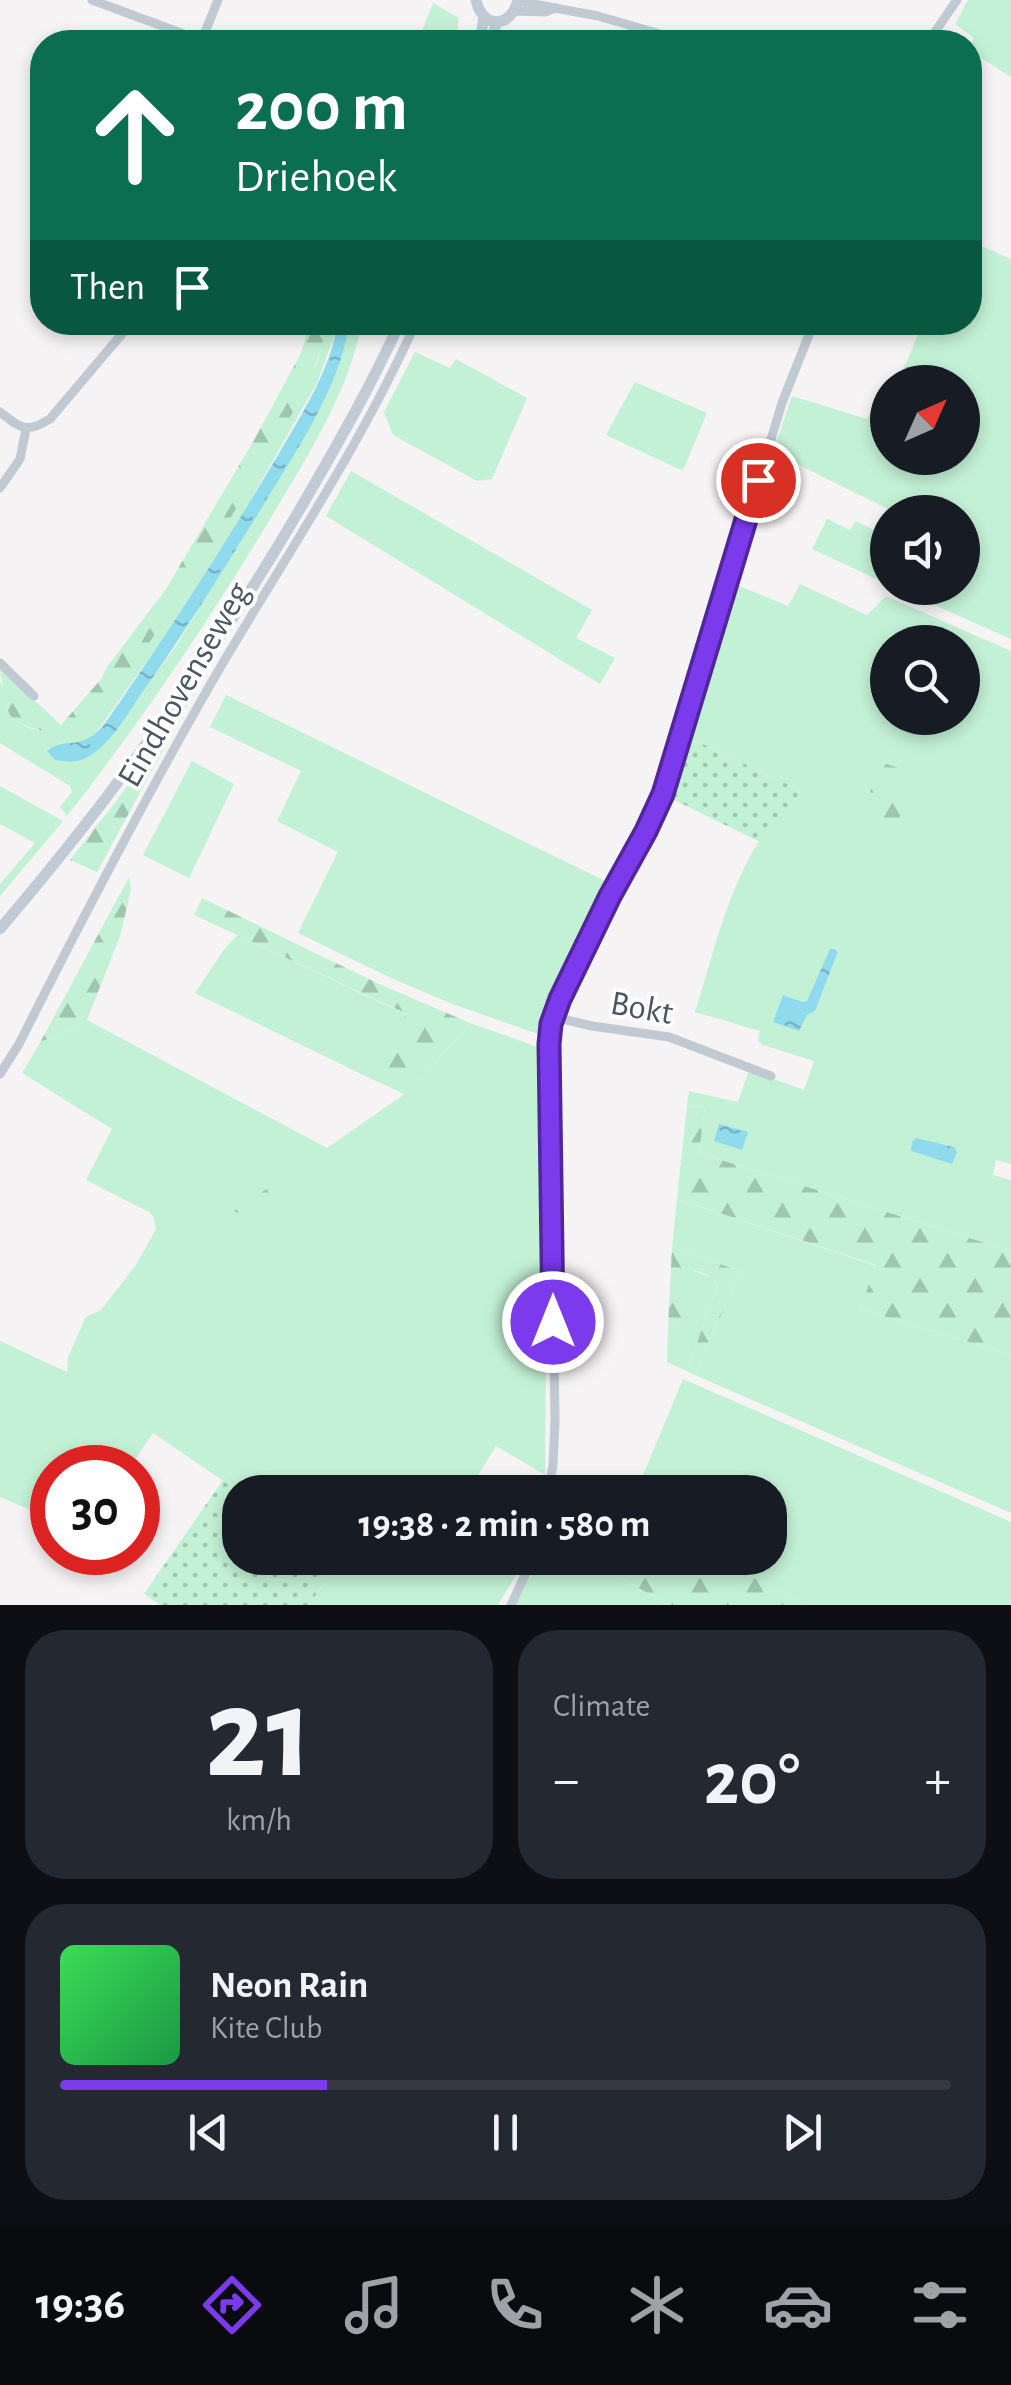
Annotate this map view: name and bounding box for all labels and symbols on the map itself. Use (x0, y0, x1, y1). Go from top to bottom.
north arrow (870, 365, 980, 475)
pin (716, 438, 801, 523)
street label: Eindhovenseweg (112, 576, 257, 793)
street label: Bokt (608, 986, 676, 1031)
position arrow (501, 1270, 605, 1374)
speed limit sign: 30 (30, 1445, 160, 1575)

